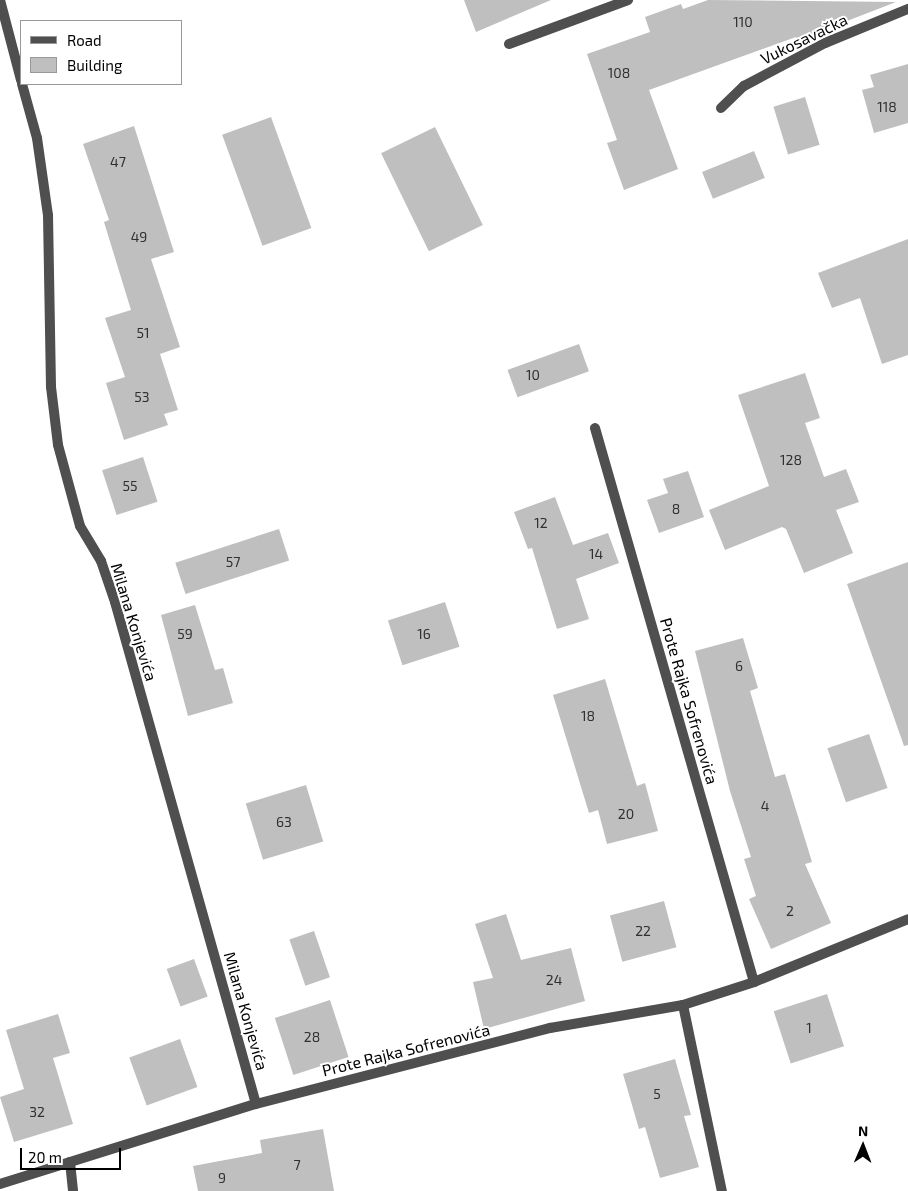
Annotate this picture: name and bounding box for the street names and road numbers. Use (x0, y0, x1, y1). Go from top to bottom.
street label: Vukosavačka (757, 10, 851, 68)
street label: Milana Konjevića (107, 561, 161, 683)
street label: Prote Rajka Sofrenovića (656, 615, 722, 787)
street label: Milana Konjevića (220, 950, 272, 1072)
street label: Prote Rajka Sofrenovića (320, 1020, 492, 1080)

